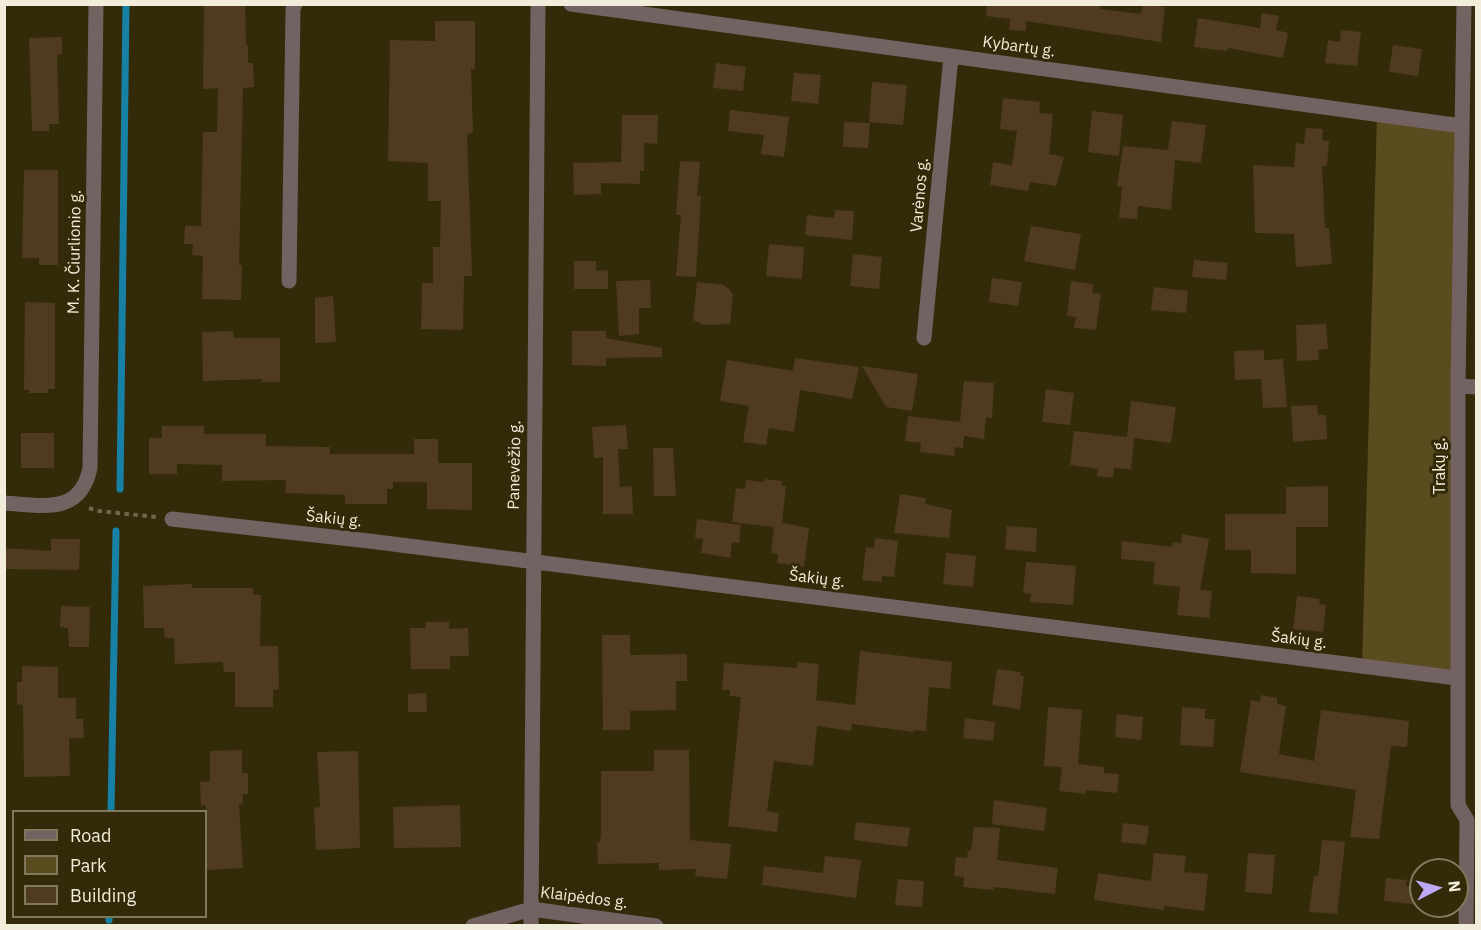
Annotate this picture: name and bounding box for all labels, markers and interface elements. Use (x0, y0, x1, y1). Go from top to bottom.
street label: Kybartų g. (981, 32, 1057, 62)
street label: Varėnos g. (907, 157, 933, 233)
street label: M. K. Čiurlionio g. (64, 190, 86, 314)
street label: Panevėžio g. (505, 420, 525, 510)
street label: Trakų g. (1430, 438, 1450, 494)
street label: Šakių g. (305, 507, 363, 531)
street label: Šakių g. (788, 566, 846, 592)
street label: Šakių g. (1270, 627, 1328, 653)
legend (12, 810, 207, 918)
text: Road (70, 824, 111, 847)
text: Park (70, 854, 106, 877)
north arrow (1409, 858, 1469, 918)
text: N (1444, 880, 1465, 893)
street label: Klaipėdos g. (539, 883, 629, 913)
text: Building (70, 884, 136, 907)

